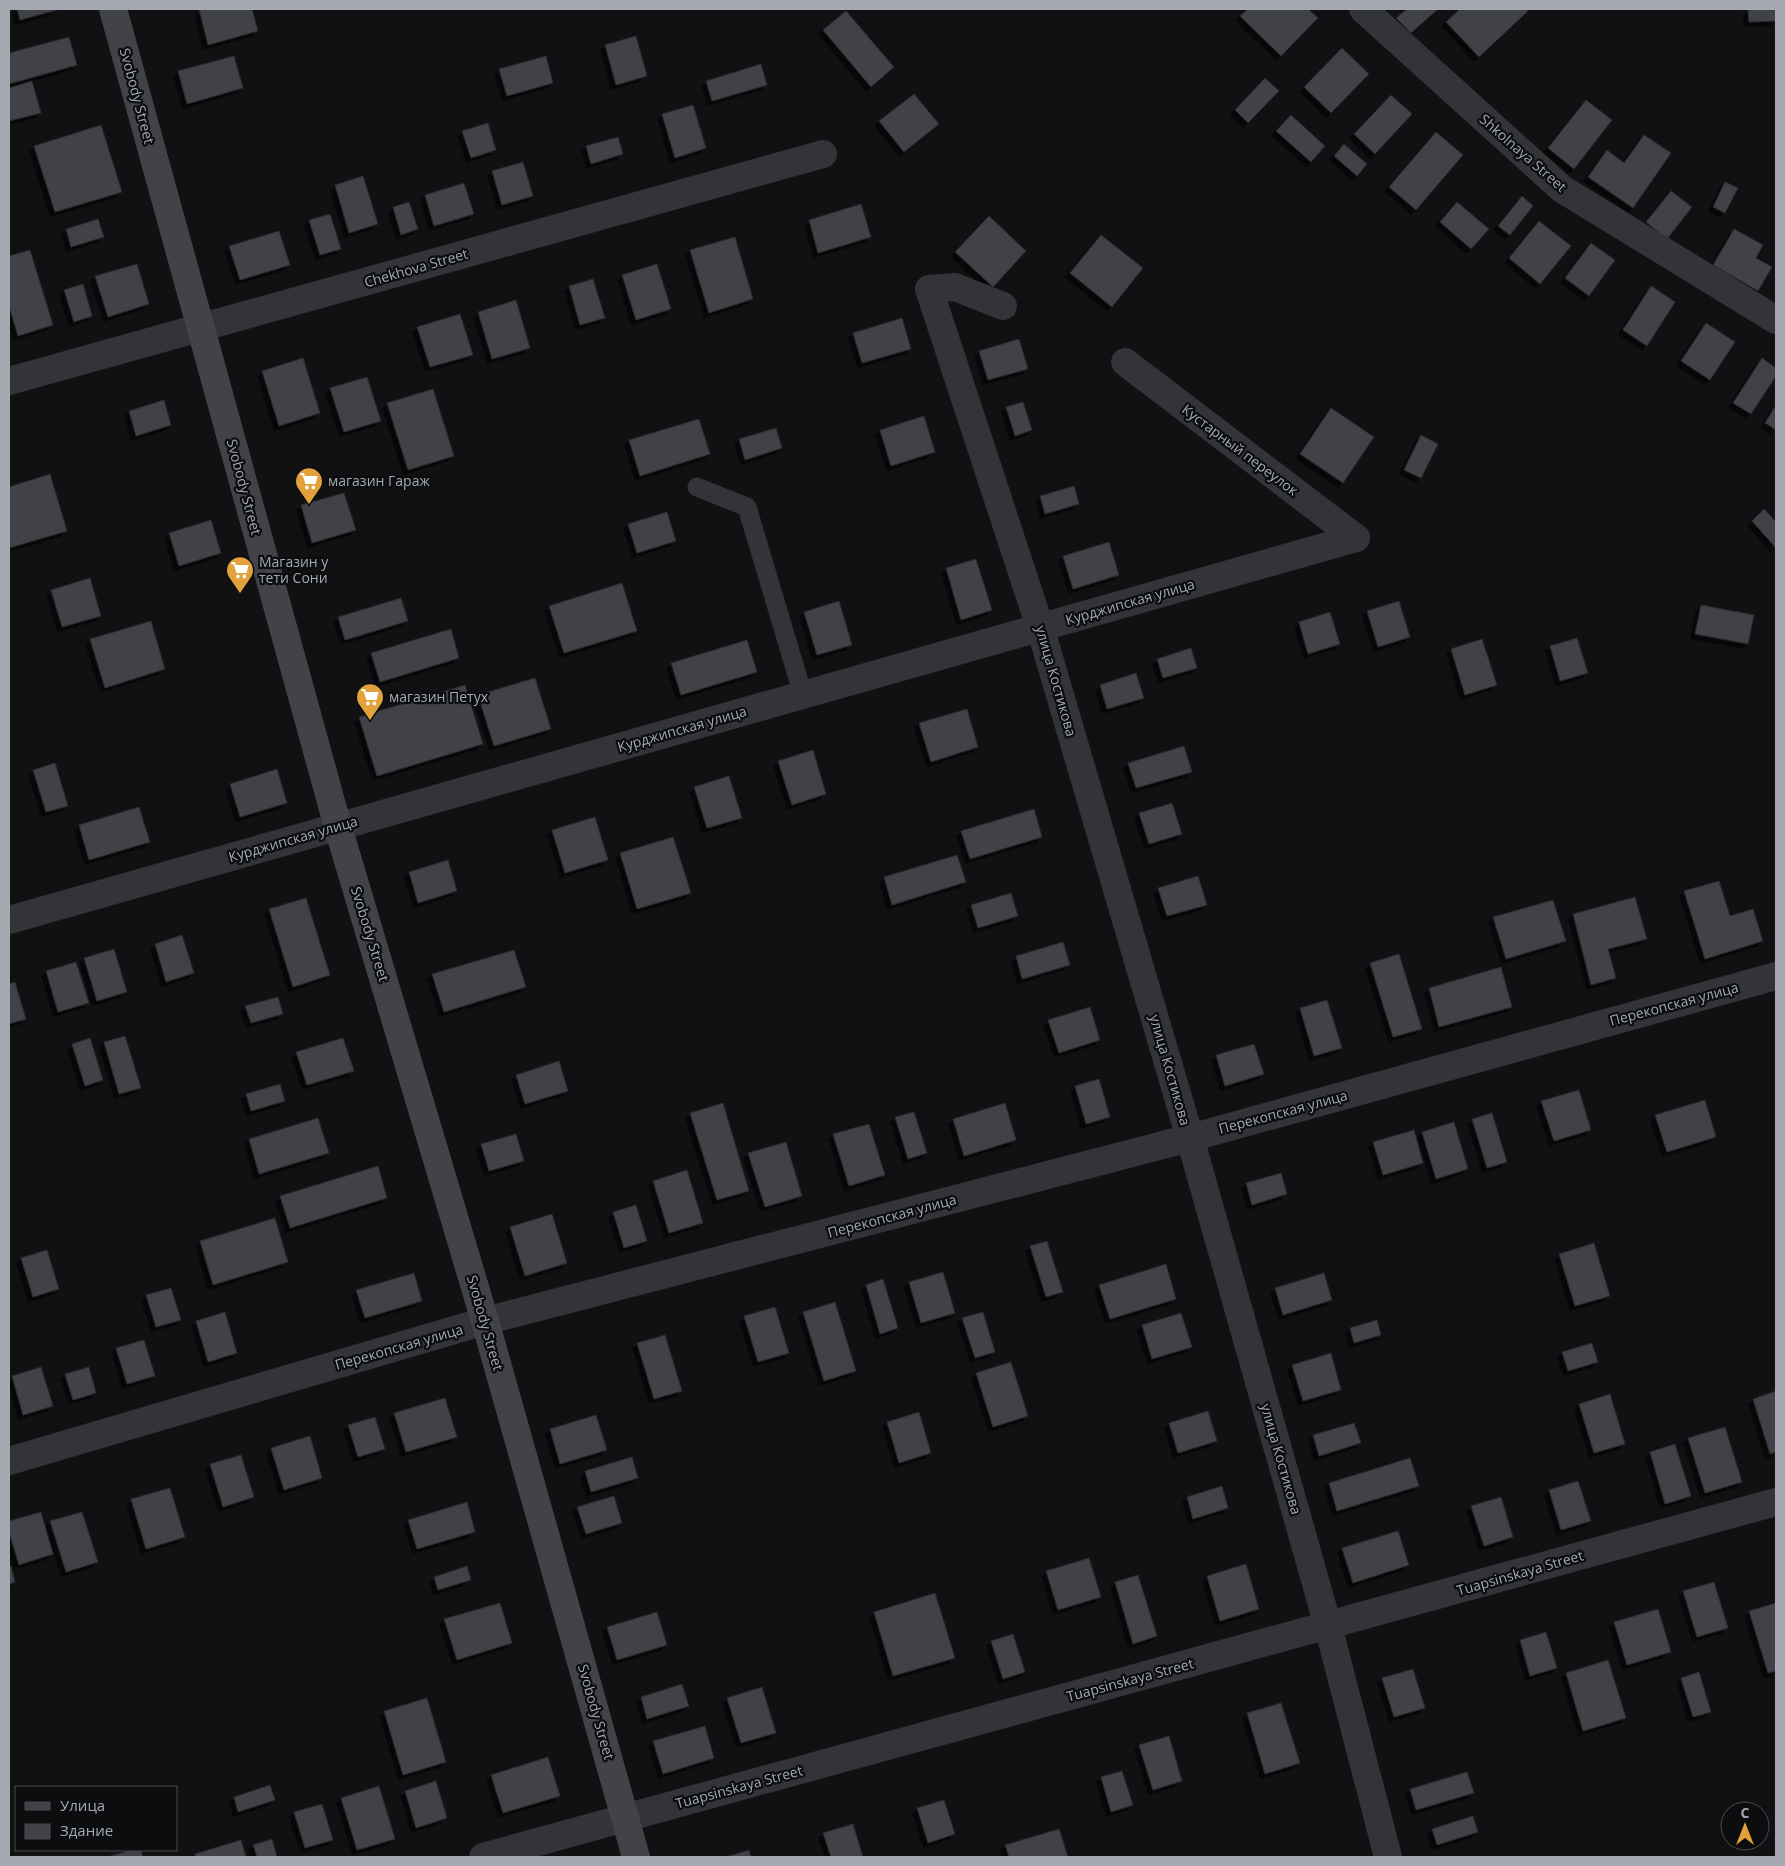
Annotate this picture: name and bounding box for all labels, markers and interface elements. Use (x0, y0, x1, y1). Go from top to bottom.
street label: Svobody Street (116, 46, 159, 146)
street label: Shkolnaya Street (1476, 110, 1571, 196)
street label: Chekhova Street (362, 244, 470, 291)
street label: Кустарный переулок (1178, 400, 1303, 500)
street label: Svobody Street (223, 437, 266, 537)
supermarket icon: магазин Гараж (294, 466, 324, 505)
place label: магазин Гараж (328, 471, 430, 490)
place label: Магазин у тети Сони (259, 552, 329, 587)
supermarket icon: Магазин у тети Сони (225, 555, 255, 594)
street label: Курджипская улица (1063, 574, 1197, 629)
street label: улица Костикова (1032, 623, 1081, 739)
supermarket icon: магазин Петух (355, 682, 385, 721)
place label: магазин Петух (389, 687, 489, 706)
street label: Курджипская улица (615, 701, 749, 756)
street label: Курджипская улица (226, 811, 360, 866)
street label: Svobody Street (347, 884, 394, 984)
street label: Перекопская улица (1607, 977, 1740, 1030)
street label: улица Костикова (1146, 1012, 1195, 1128)
street label: Перекопская улица (1216, 1085, 1349, 1138)
street label: Перекопская улица (825, 1189, 958, 1242)
street label: Svobody Street (463, 1273, 508, 1373)
street label: Перекопская улица (333, 1319, 465, 1374)
street label: улица Костикова (1257, 1401, 1306, 1517)
street label: Tuapsinskaya Street (1454, 1545, 1585, 1600)
street label: Tuapsinskaya Street (1064, 1653, 1195, 1706)
street label: Svobody Street (574, 1662, 619, 1762)
street label: Tuapsinskaya Street (673, 1760, 804, 1813)
legend (15, 1786, 178, 1851)
text: Улица (60, 1795, 105, 1815)
north arrow (1720, 1801, 1770, 1851)
text: С (1741, 1803, 1750, 1822)
text: Здание (60, 1820, 113, 1840)

